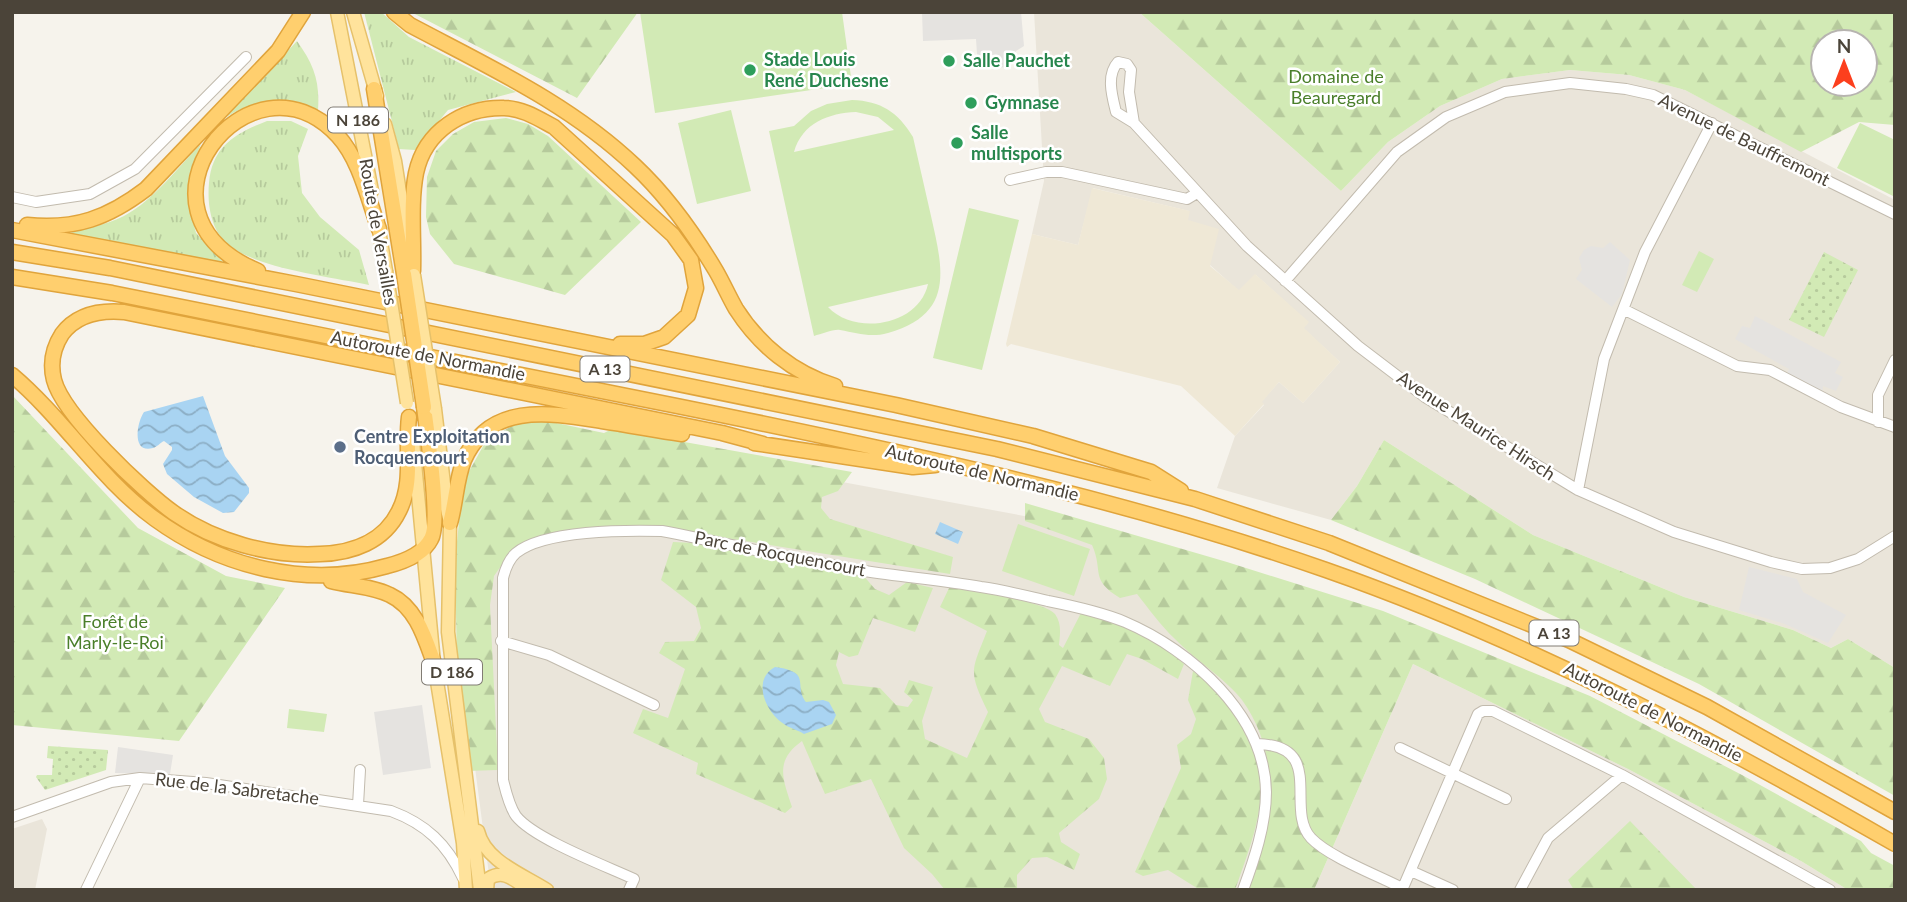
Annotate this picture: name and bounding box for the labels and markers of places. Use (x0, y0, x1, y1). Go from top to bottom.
place label: Stade Louis René Duchesne (764, 48, 889, 91)
place label: Salle Pauchet (963, 49, 1070, 71)
marker: Salle Pauchet (941, 53, 957, 69)
marker: Stade Louis René Duchesne (742, 62, 758, 78)
place label: Gymnase (985, 91, 1060, 113)
marker: Gymnase (963, 95, 979, 111)
place label: Salle multisports (971, 121, 1062, 164)
marker: Salle multisports (949, 135, 965, 151)
place label: Centre Exploitation Rocquencourt (354, 425, 510, 468)
marker: Centre Exploitation Rocquencourt (332, 439, 348, 455)

